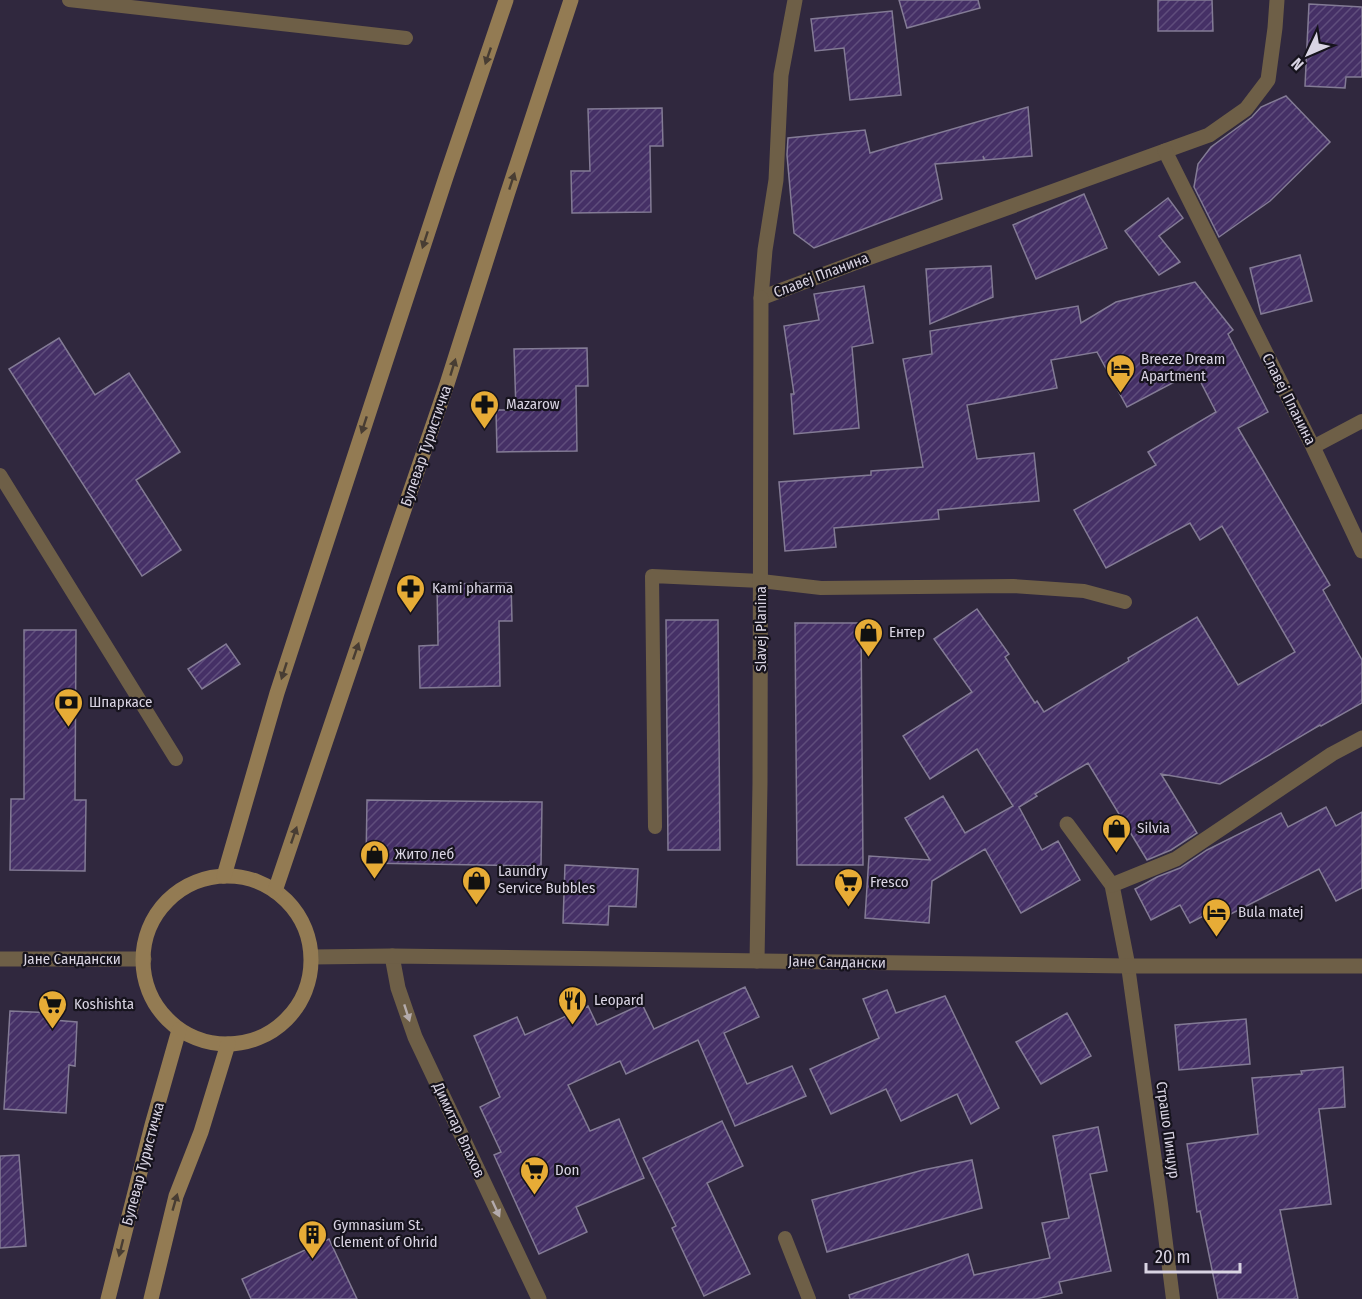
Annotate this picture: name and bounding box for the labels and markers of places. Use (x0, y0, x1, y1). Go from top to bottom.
place label: Breeze Dream Apartment (1141, 350, 1225, 385)
hotel icon: Breeze Dream Apartment (1104, 352, 1136, 394)
pharmacy icon: Mazarow (469, 388, 501, 430)
place label: Mazarow (506, 395, 560, 413)
pharmacy icon: Kami pharma (395, 572, 427, 614)
place label: Kami pharma (432, 579, 513, 597)
shop icon: Ентер (852, 616, 884, 658)
place label: Ентер (889, 623, 925, 641)
bank icon: Шпаркасе (52, 686, 84, 728)
place label: Шпаркасе (89, 693, 152, 711)
shop icon: Silvia (1100, 812, 1132, 854)
place label: Silvia (1137, 819, 1170, 837)
shop icon: Жито леб (358, 838, 390, 880)
place label: Жито леб (395, 845, 454, 863)
place label: Laundry Service Bubbles (498, 862, 595, 897)
shop icon: Laundry Service Bubbles (461, 864, 493, 906)
supermarket icon: Fresco (833, 866, 865, 908)
place label: Fresco (870, 873, 909, 891)
hotel icon: Bula matej (1201, 896, 1233, 938)
place label: Bula matej (1238, 903, 1304, 921)
restaurant icon: Leopard (557, 984, 589, 1026)
supermarket icon: Koshishta (37, 988, 69, 1030)
place label: Leopard (594, 991, 644, 1009)
place label: Koshishta (74, 995, 134, 1013)
supermarket icon: Don (518, 1154, 550, 1196)
place label: Don (555, 1161, 580, 1179)
place label: Gymnasium St. Clement of Ohrid (333, 1216, 437, 1251)
building icon: Gymnasium St. Clement of Ohrid (296, 1218, 328, 1260)

